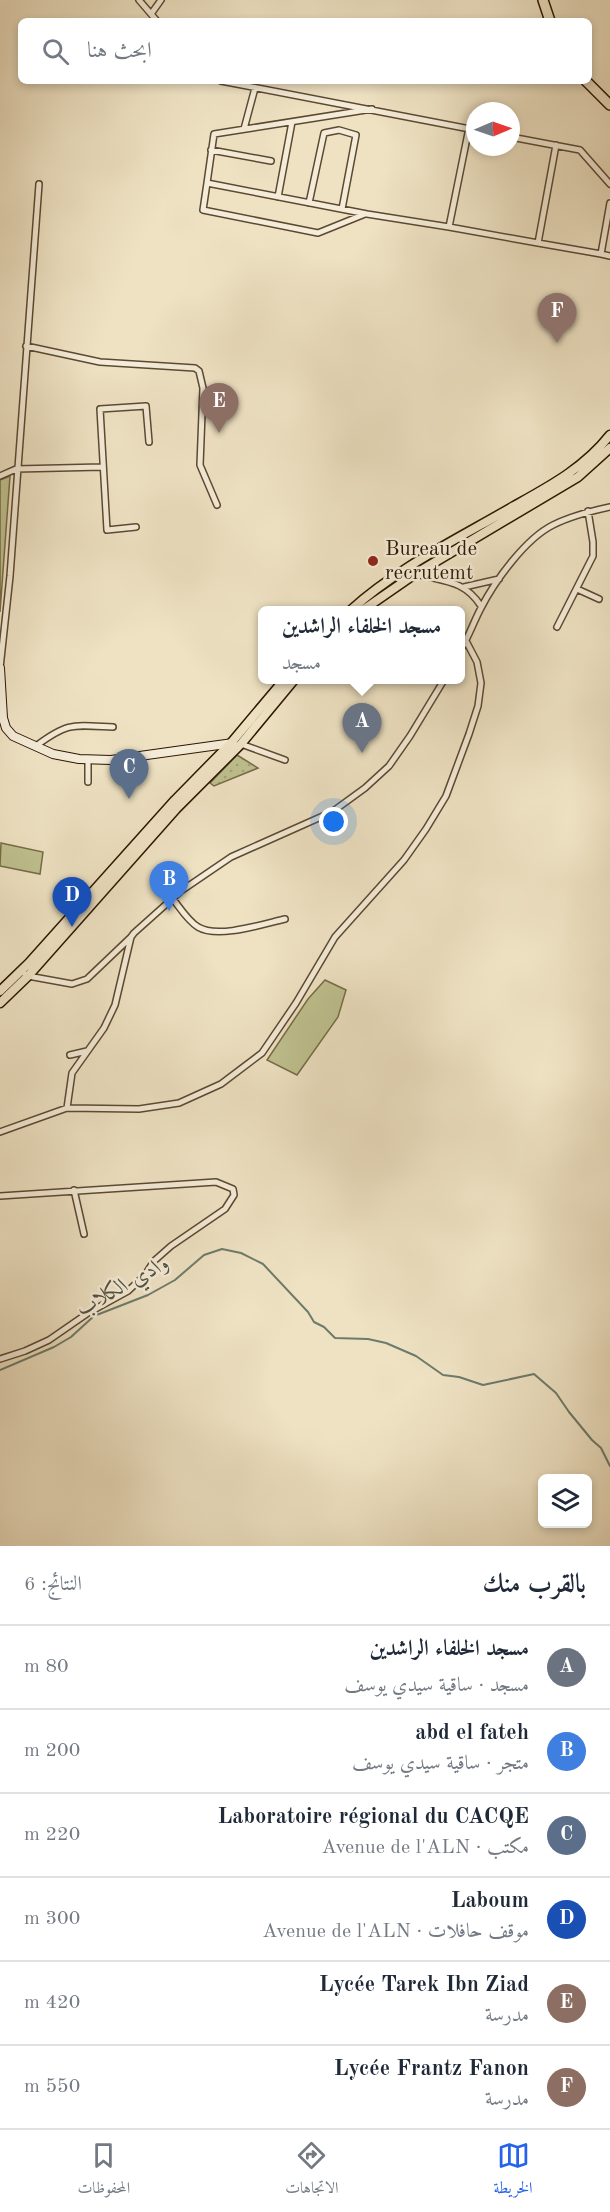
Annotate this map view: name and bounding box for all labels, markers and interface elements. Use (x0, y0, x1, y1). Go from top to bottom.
search box (18, 18, 592, 84)
icon: search (39, 35, 72, 68)
text: ابحث هنا (87, 40, 152, 62)
north arrow (466, 102, 520, 156)
pin: F (538, 294, 576, 343)
pin: E (200, 384, 238, 433)
place label: Bureau de recrutemt (385, 539, 477, 584)
marker: Bureau de recrutemt (366, 554, 380, 568)
popup (258, 606, 465, 684)
text: مسجد الخلفاء الراشدين (282, 616, 441, 638)
text: مسجد (282, 654, 321, 674)
pin: A (342, 704, 382, 753)
pin: C (110, 750, 148, 799)
your location (319, 807, 348, 836)
pin: B (150, 862, 188, 911)
pin: D (52, 878, 92, 927)
water label: وادي الكلاب (72, 1250, 175, 1325)
map controls (538, 1474, 592, 1528)
button: layers (538, 1474, 592, 1528)
text: بالقرب منك (483, 1572, 586, 1598)
text: النتائج: 6 (24, 1575, 82, 1595)
text: مسجد الخلفاء الراشدين (369, 1638, 529, 1660)
text: 80 m (24, 1657, 69, 1677)
text: A (559, 1657, 574, 1677)
text: مسجد · ساقية سيدي يوسف (344, 1676, 529, 1696)
text: abd el fateh (415, 1722, 529, 1744)
text: 200 m (24, 1741, 80, 1761)
text: B (559, 1741, 574, 1761)
text: متجر · ساقية سيدي يوسف (352, 1754, 529, 1774)
text: Laboratoire régional du CACQE (218, 1806, 529, 1828)
text: 220 m (24, 1825, 80, 1845)
text: C (560, 1825, 573, 1845)
text: مكتب · Avenue de l'ALN (321, 1838, 529, 1858)
text: Laboum (451, 1890, 529, 1912)
text: 300 m (24, 1909, 80, 1929)
text: D (559, 1909, 574, 1929)
text: موقف حافلات · Avenue de l'ALN (262, 1922, 529, 1942)
text: Lycée Tarek Ibn Ziad (319, 1974, 529, 1996)
text: 420 m (24, 1993, 80, 2013)
text: E (560, 1993, 573, 2013)
text: مدرسة (485, 2006, 529, 2026)
text: Lycée Frantz Fanon (334, 2058, 529, 2080)
text: 550 m (24, 2077, 80, 2097)
text: F (560, 2077, 573, 2097)
text: مدرسة (485, 2090, 529, 2110)
tab: المحفوظات (78, 2139, 130, 2203)
tab: الاتجاهات (285, 2139, 339, 2203)
tab: الخريطة (494, 2139, 533, 2203)

